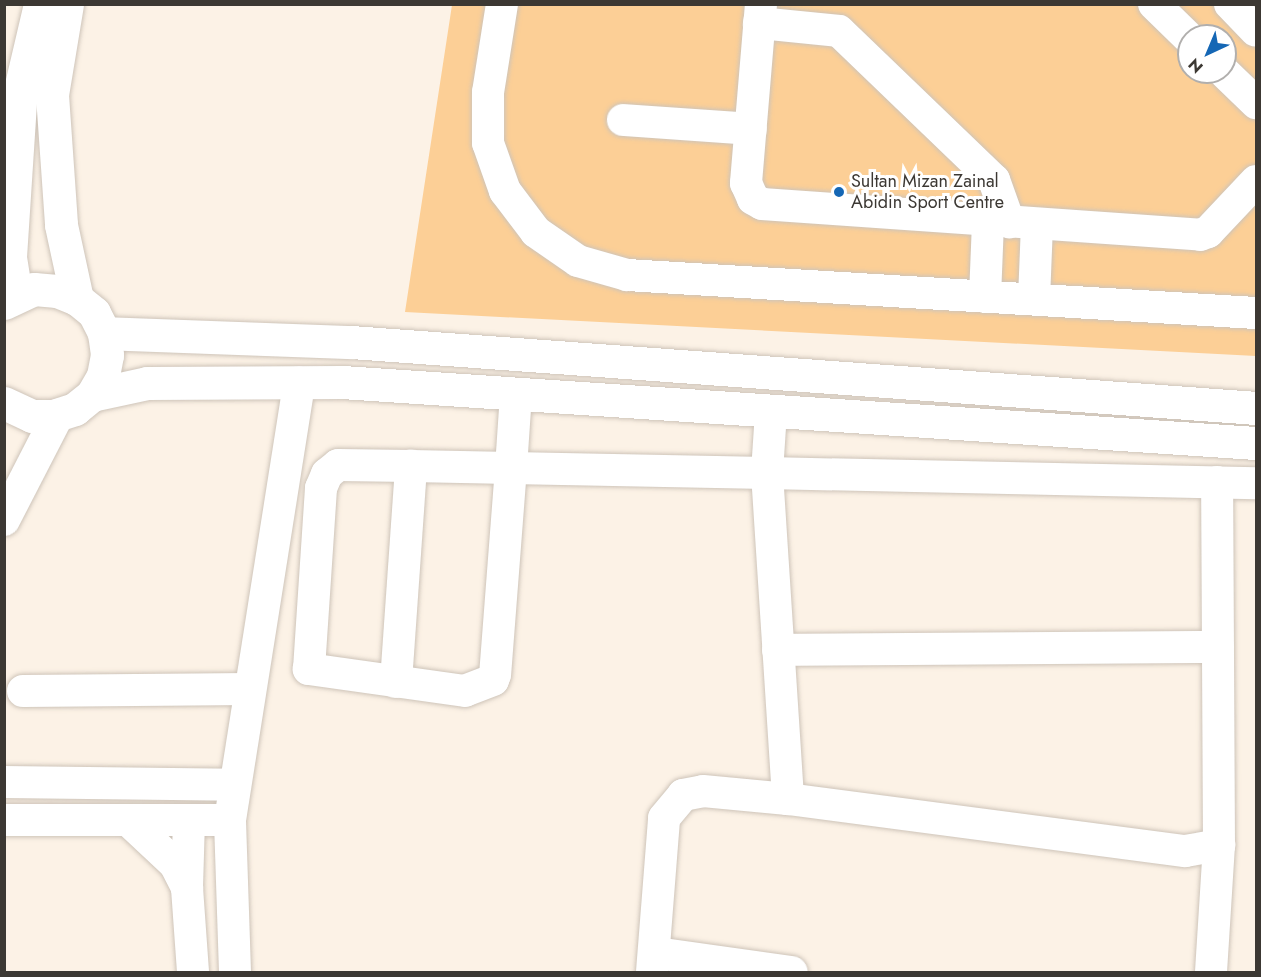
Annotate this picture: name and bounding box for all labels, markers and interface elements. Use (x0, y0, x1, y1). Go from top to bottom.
north arrow (1177, 24, 1237, 84)
text: N (1183, 53, 1208, 79)
place label: Sultan Mizan Zainal Abidin Sport Centre (851, 171, 1004, 213)
marker: Sultan Mizan Zainal Abidin Sport Centre (832, 185, 846, 199)

